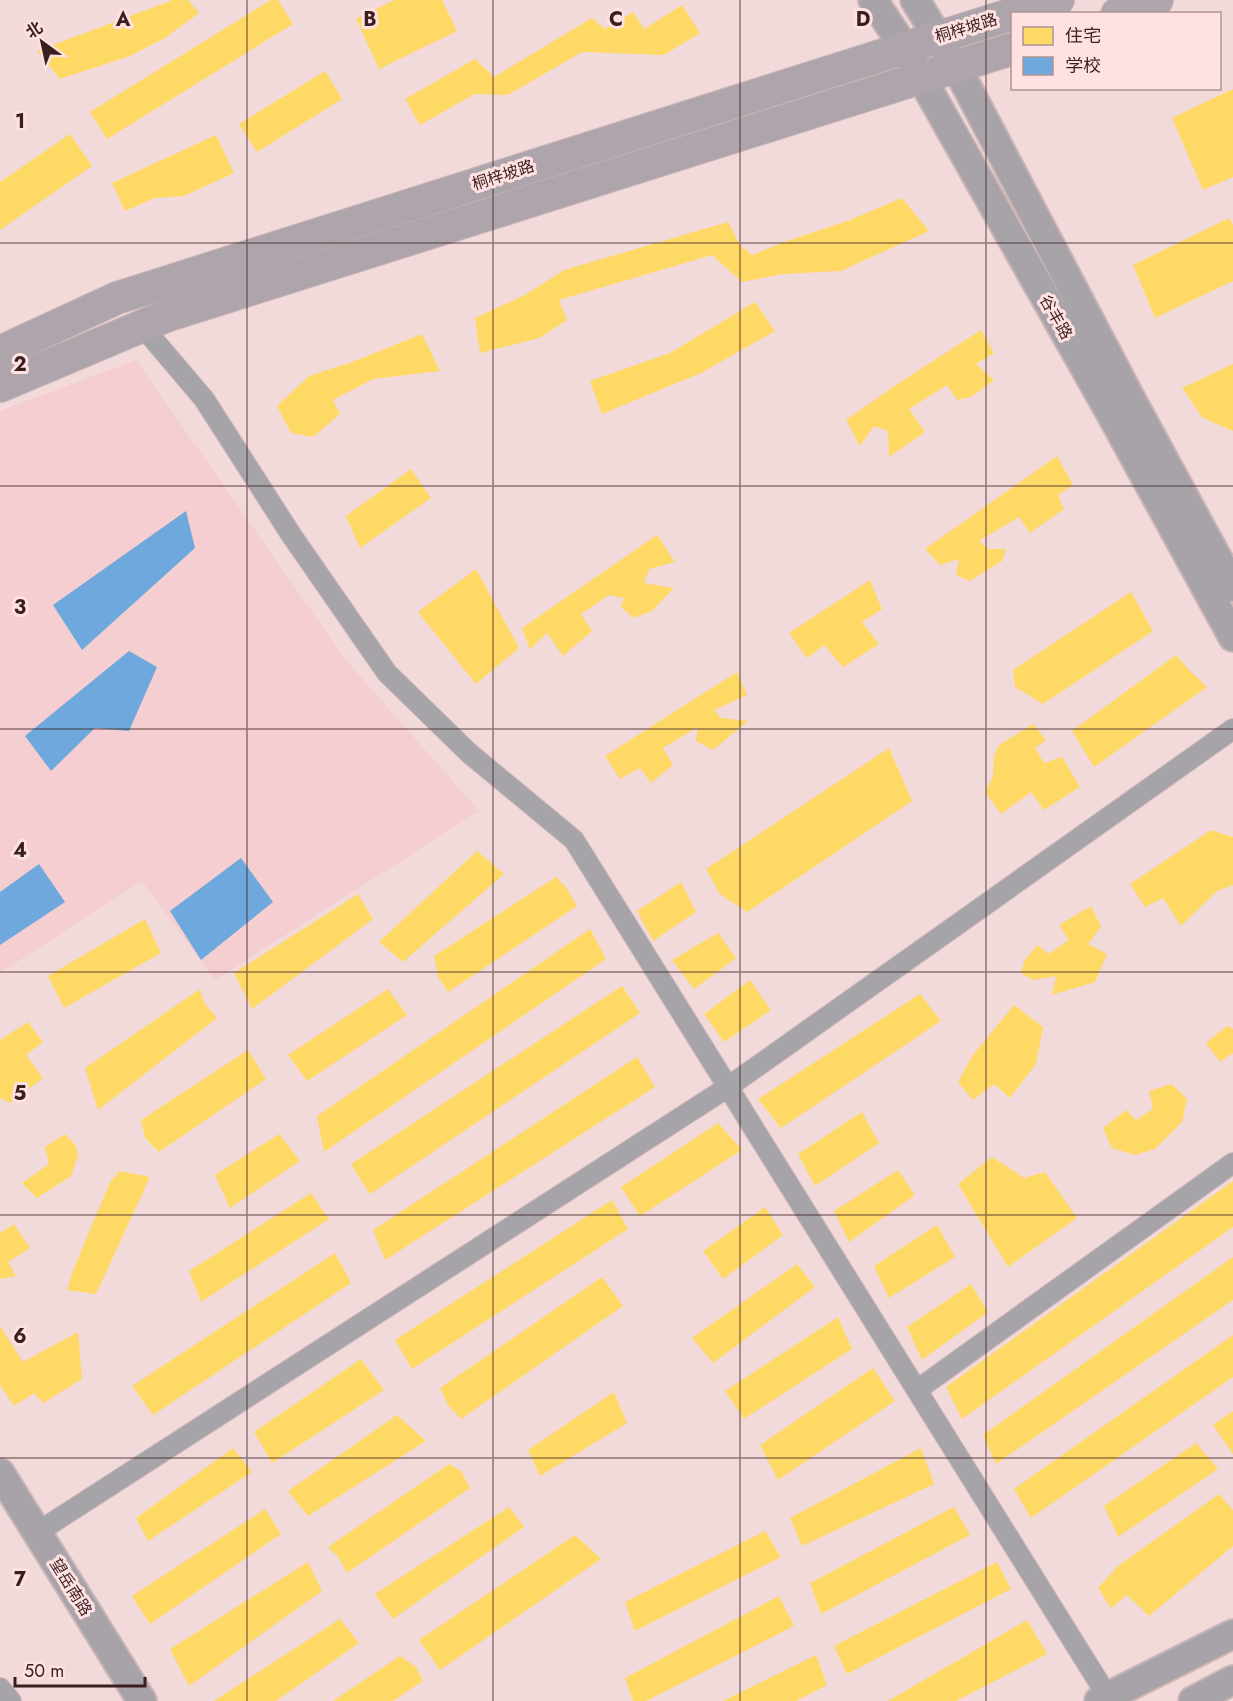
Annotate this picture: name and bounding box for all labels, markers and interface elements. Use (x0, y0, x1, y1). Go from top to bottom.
text: A (115, 5, 131, 34)
text: B (363, 5, 377, 34)
text: C (609, 5, 623, 34)
text: D (856, 5, 870, 34)
street label: 桐梓坡路 (932, 8, 1000, 48)
north arrow (12, 12, 72, 72)
legend (1011, 12, 1221, 90)
text: 北 (21, 16, 47, 44)
text: 住宅 (1065, 23, 1101, 49)
text: 学校 (1065, 53, 1101, 79)
text: 1 (15, 107, 25, 136)
street label: 桐梓坡路 (469, 154, 537, 196)
street label: 谷丰路 (1034, 290, 1078, 344)
text: 2 (13, 350, 27, 379)
text: 3 (14, 593, 26, 622)
text: 4 (13, 836, 27, 865)
text: 5 (14, 1079, 27, 1108)
text: 6 (13, 1322, 27, 1351)
street label: 望岳南路 (44, 1554, 98, 1620)
text: 7 (14, 1565, 27, 1594)
scale bar (15, 1650, 146, 1688)
text: 50 m (24, 1658, 64, 1684)

